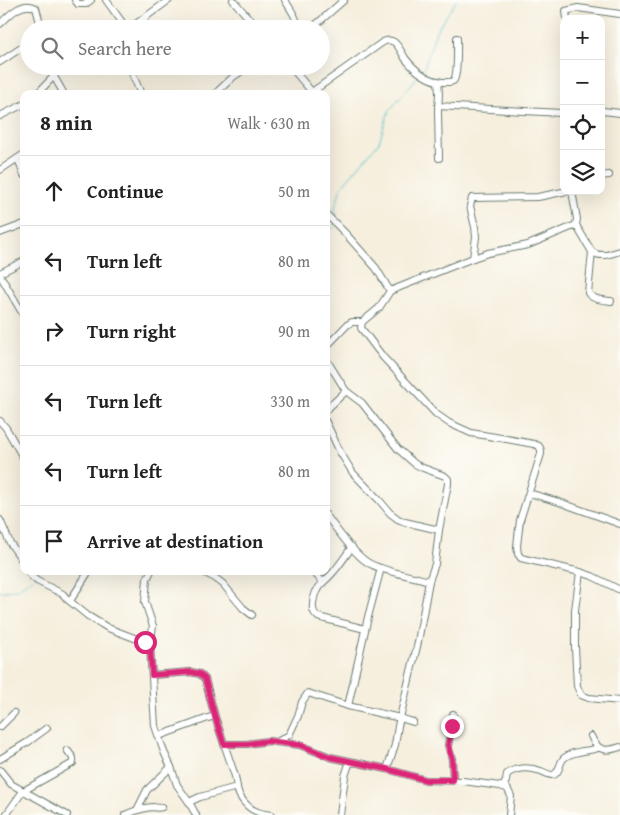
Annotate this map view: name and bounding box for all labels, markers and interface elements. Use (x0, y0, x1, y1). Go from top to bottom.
map controls (560, 15, 605, 195)
button: + (560, 15, 605, 60)
search box (20, 20, 330, 75)
icon: search (38, 34, 66, 62)
text: Search here (78, 34, 172, 62)
button: − (560, 60, 605, 105)
button: locate (560, 105, 605, 150)
text: 8 min (40, 107, 92, 138)
text: Walk · 630 m (227, 111, 310, 135)
button: layers (560, 150, 605, 195)
icon: ahead (40, 177, 68, 205)
text: Continue (87, 177, 164, 205)
text: 50 m (278, 179, 310, 203)
icon: left (40, 247, 68, 275)
text: Turn left (87, 247, 162, 275)
text: 80 m (278, 249, 310, 273)
icon: right (40, 317, 68, 345)
text: Turn right (87, 317, 176, 345)
text: 90 m (278, 319, 310, 343)
icon: left (40, 387, 68, 415)
text: Turn left (87, 387, 162, 415)
text: 330 m (270, 389, 310, 413)
icon: left (40, 457, 68, 485)
text: Turn left (87, 457, 162, 485)
text: 80 m (278, 459, 310, 483)
icon: arrive (40, 527, 68, 555)
text: Arrive at destination (87, 527, 263, 555)
route start (134, 631, 157, 654)
route end (441, 715, 464, 738)

